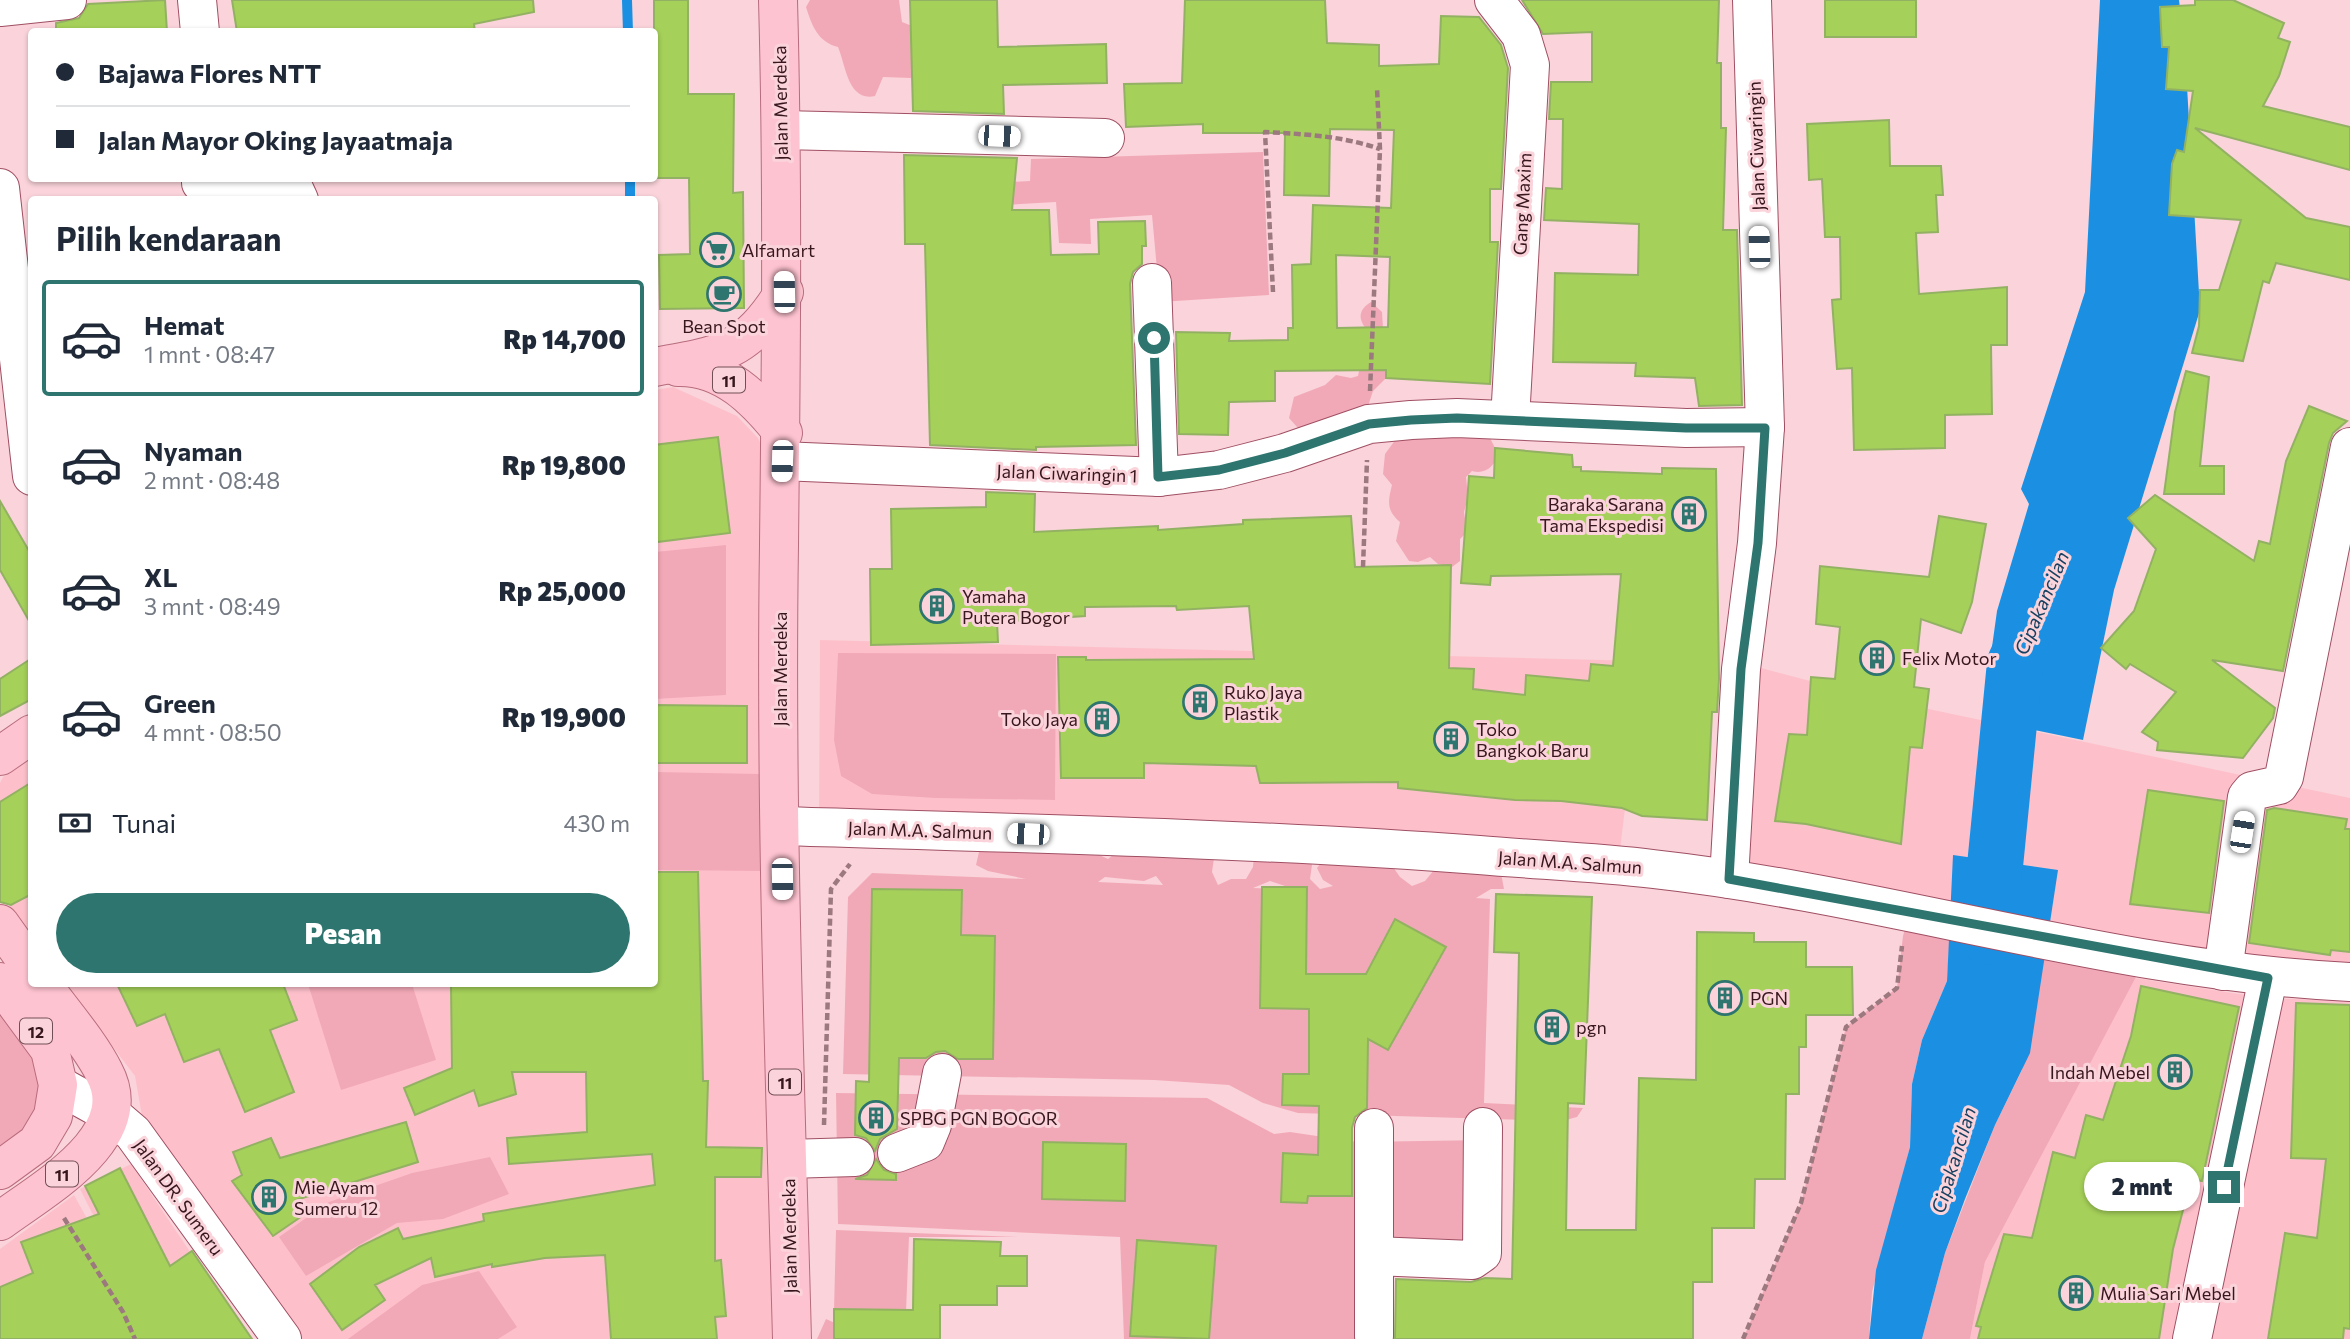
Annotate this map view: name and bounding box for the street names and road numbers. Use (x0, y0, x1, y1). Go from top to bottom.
street label: Jalan Merdeka (768, 45, 792, 161)
street label: Jalan Ciwaringin (1743, 81, 1769, 211)
street label: Gang Maxim (1508, 152, 1536, 256)
road number: 11 (713, 368, 745, 392)
street label: Jalan Ciwaringin 1 (996, 460, 1138, 486)
street label: Jalan Merdeka (769, 611, 791, 727)
street label: Jalan M.A. Salmun (847, 816, 993, 844)
street label: Jalan M.A. Salmun (1497, 846, 1643, 878)
road number: 12 (20, 1018, 52, 1044)
road number: 11 (769, 1070, 801, 1094)
street label: Jalan DR. Sumeru (129, 1135, 229, 1259)
road number: 11 (46, 1162, 78, 1186)
street label: Jalan Merdeka (777, 1178, 801, 1294)

